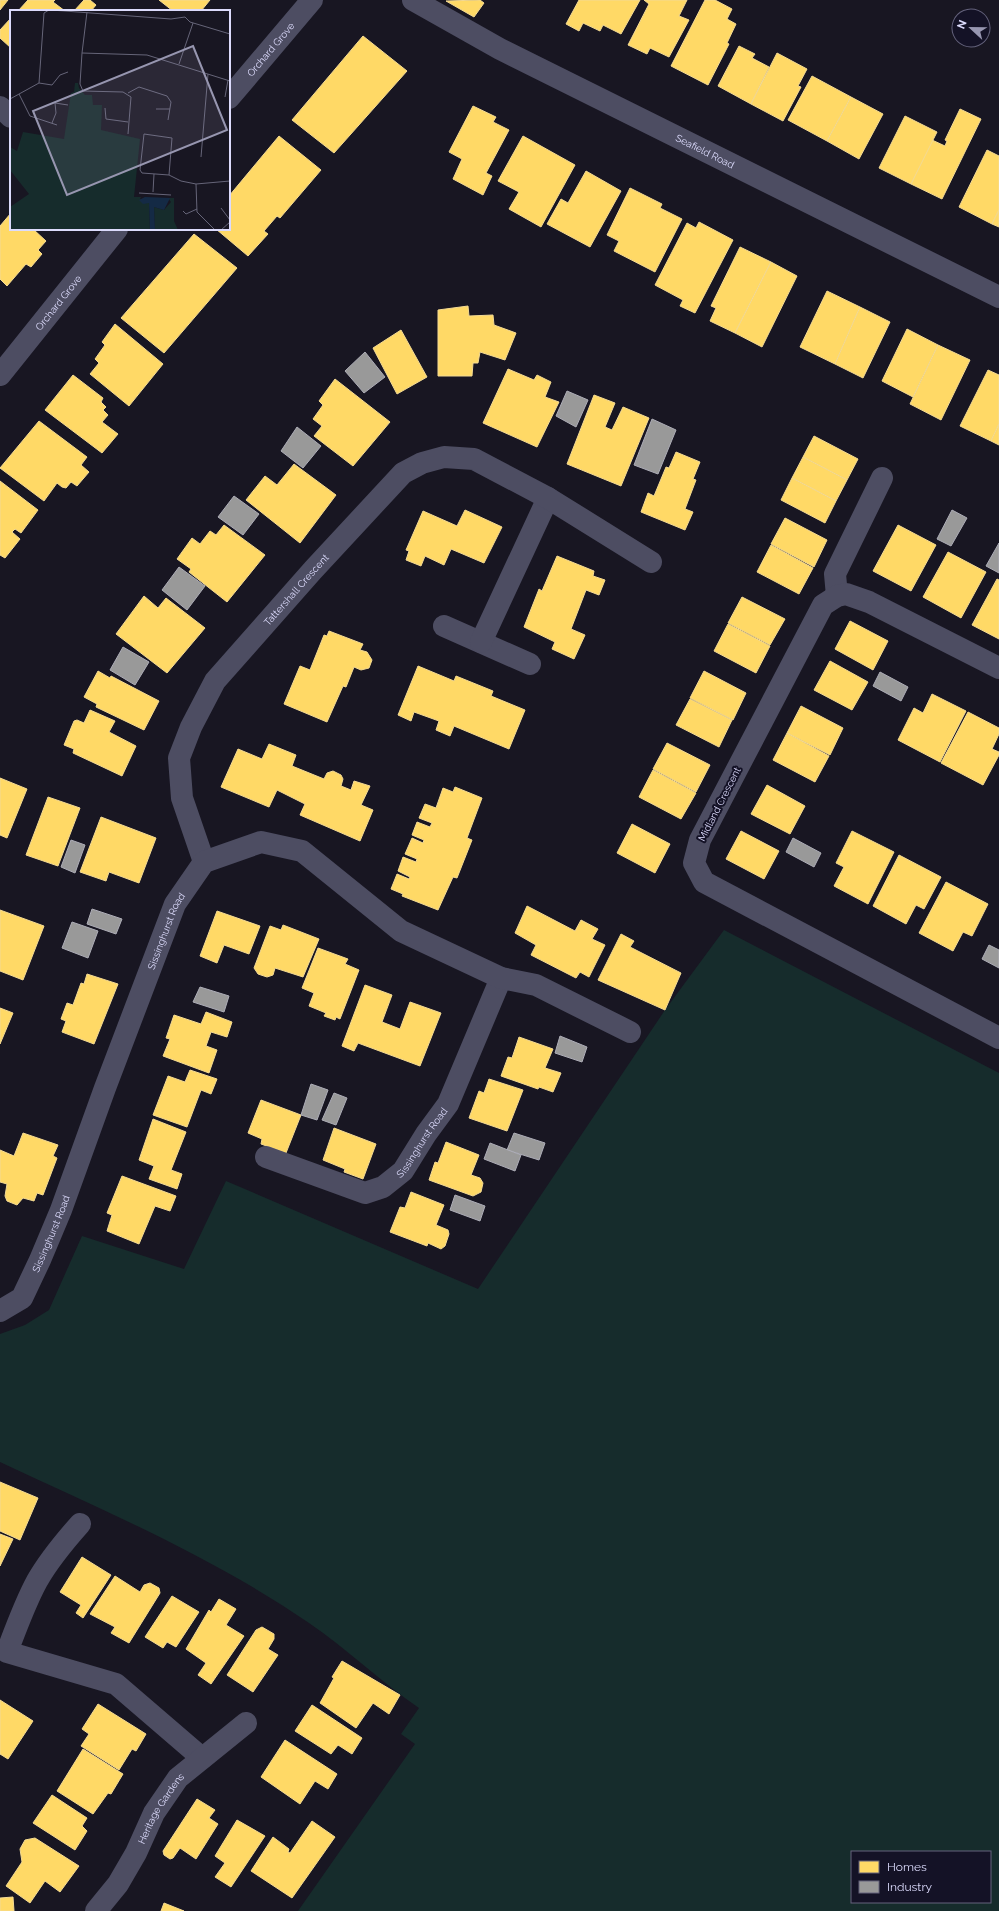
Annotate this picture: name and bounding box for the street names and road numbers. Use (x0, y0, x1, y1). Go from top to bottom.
street label: Orchard Grove (245, 20, 297, 79)
street label: Seafield Road (674, 132, 736, 171)
street label: Orchard Grove (33, 273, 84, 332)
street label: Tattershall Crescent (262, 552, 331, 628)
street label: Midland Crescent (696, 765, 743, 843)
street label: Sissinghurst Road (146, 891, 187, 971)
street label: Sissinghurst Road (394, 1106, 450, 1180)
street label: Sissinghurst Road (30, 1194, 72, 1274)
street label: Heritage Gardens (136, 1771, 186, 1846)

